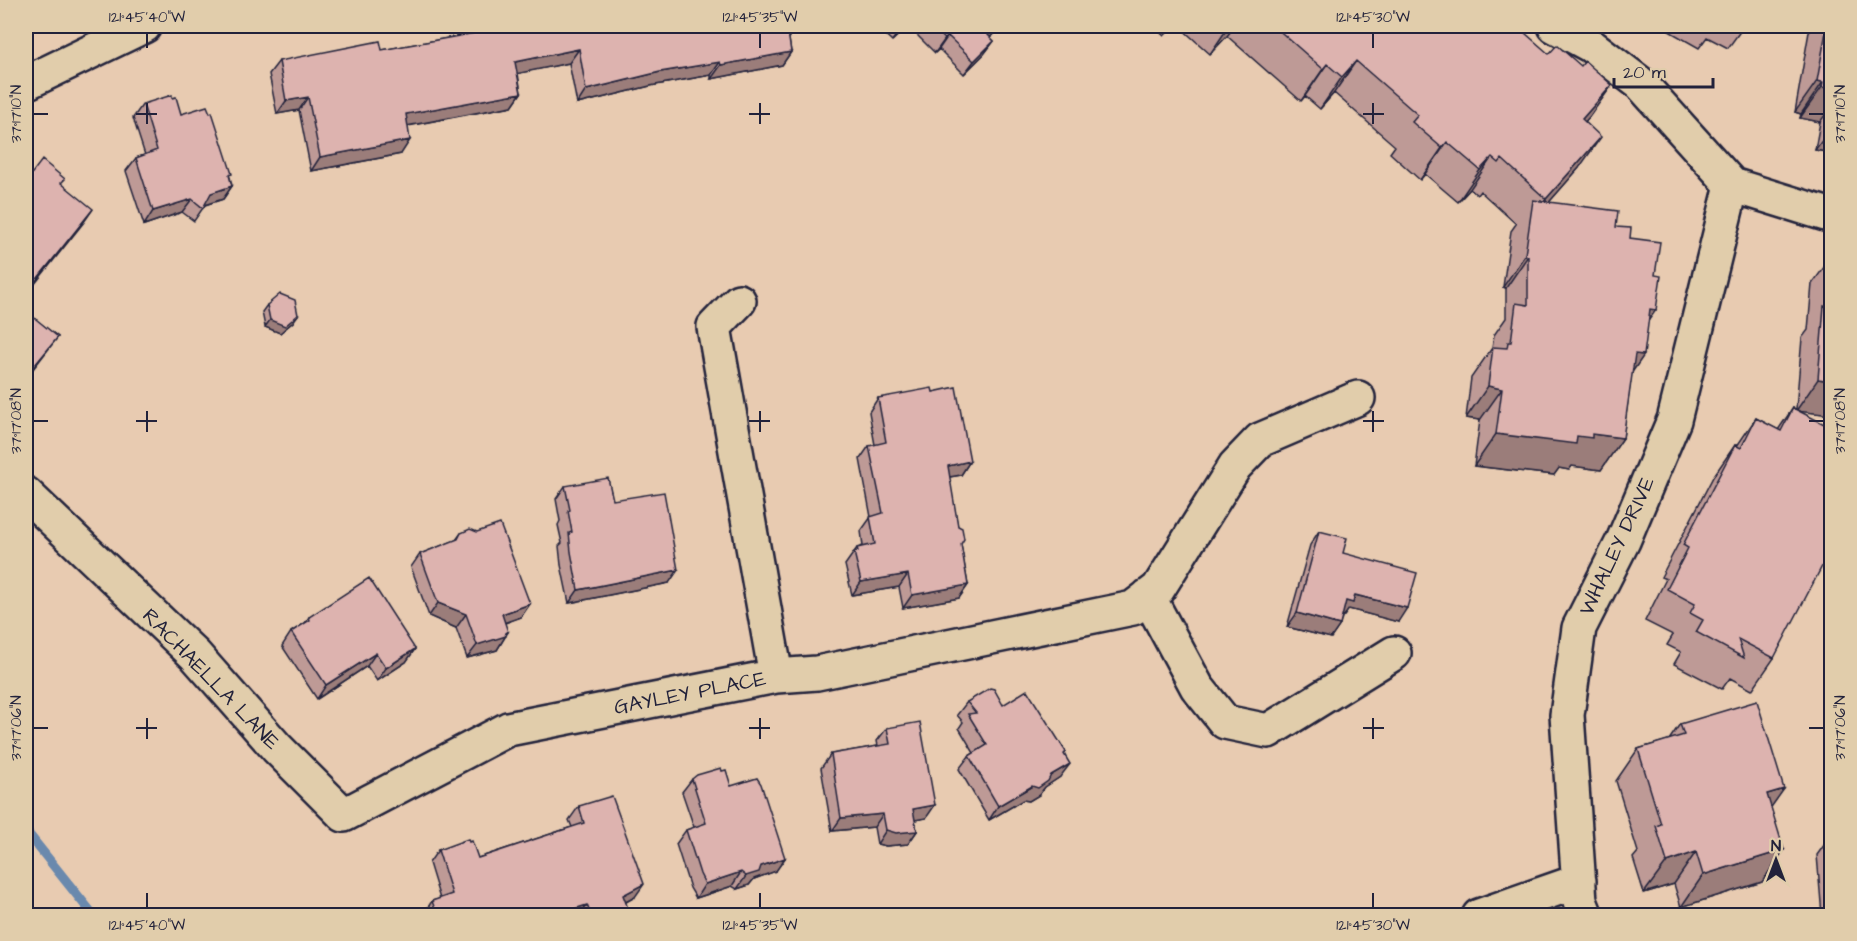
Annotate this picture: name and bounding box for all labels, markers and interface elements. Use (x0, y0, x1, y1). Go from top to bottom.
text: 121°45'40"W (109, 7, 185, 28)
text: 121°45'35"W (723, 7, 797, 28)
text: 121°45'30"W (1336, 7, 1410, 28)
scale bar (1614, 51, 1713, 89)
text: 20 m (1623, 60, 1666, 85)
text: 37°17'10"N (6, 85, 27, 143)
text: 37°17'10"N (1830, 85, 1851, 143)
text: 37°17'08"N (6, 388, 27, 454)
text: 37°17'08"N (1830, 388, 1851, 454)
street label: WHALEY DRIVE (1572, 471, 1662, 620)
street label: RACHAELLA LANE (136, 602, 287, 757)
street label: GAYLEY PLACE (611, 664, 769, 722)
text: 37°17'06"N (6, 695, 27, 761)
text: 37°17'06"N (1830, 695, 1851, 761)
north arrow (1746, 830, 1806, 890)
text: N (1771, 835, 1781, 857)
text: 121°45'40"W (109, 915, 185, 936)
text: 121°45'35"W (723, 915, 797, 936)
text: 121°45'30"W (1336, 915, 1410, 936)

